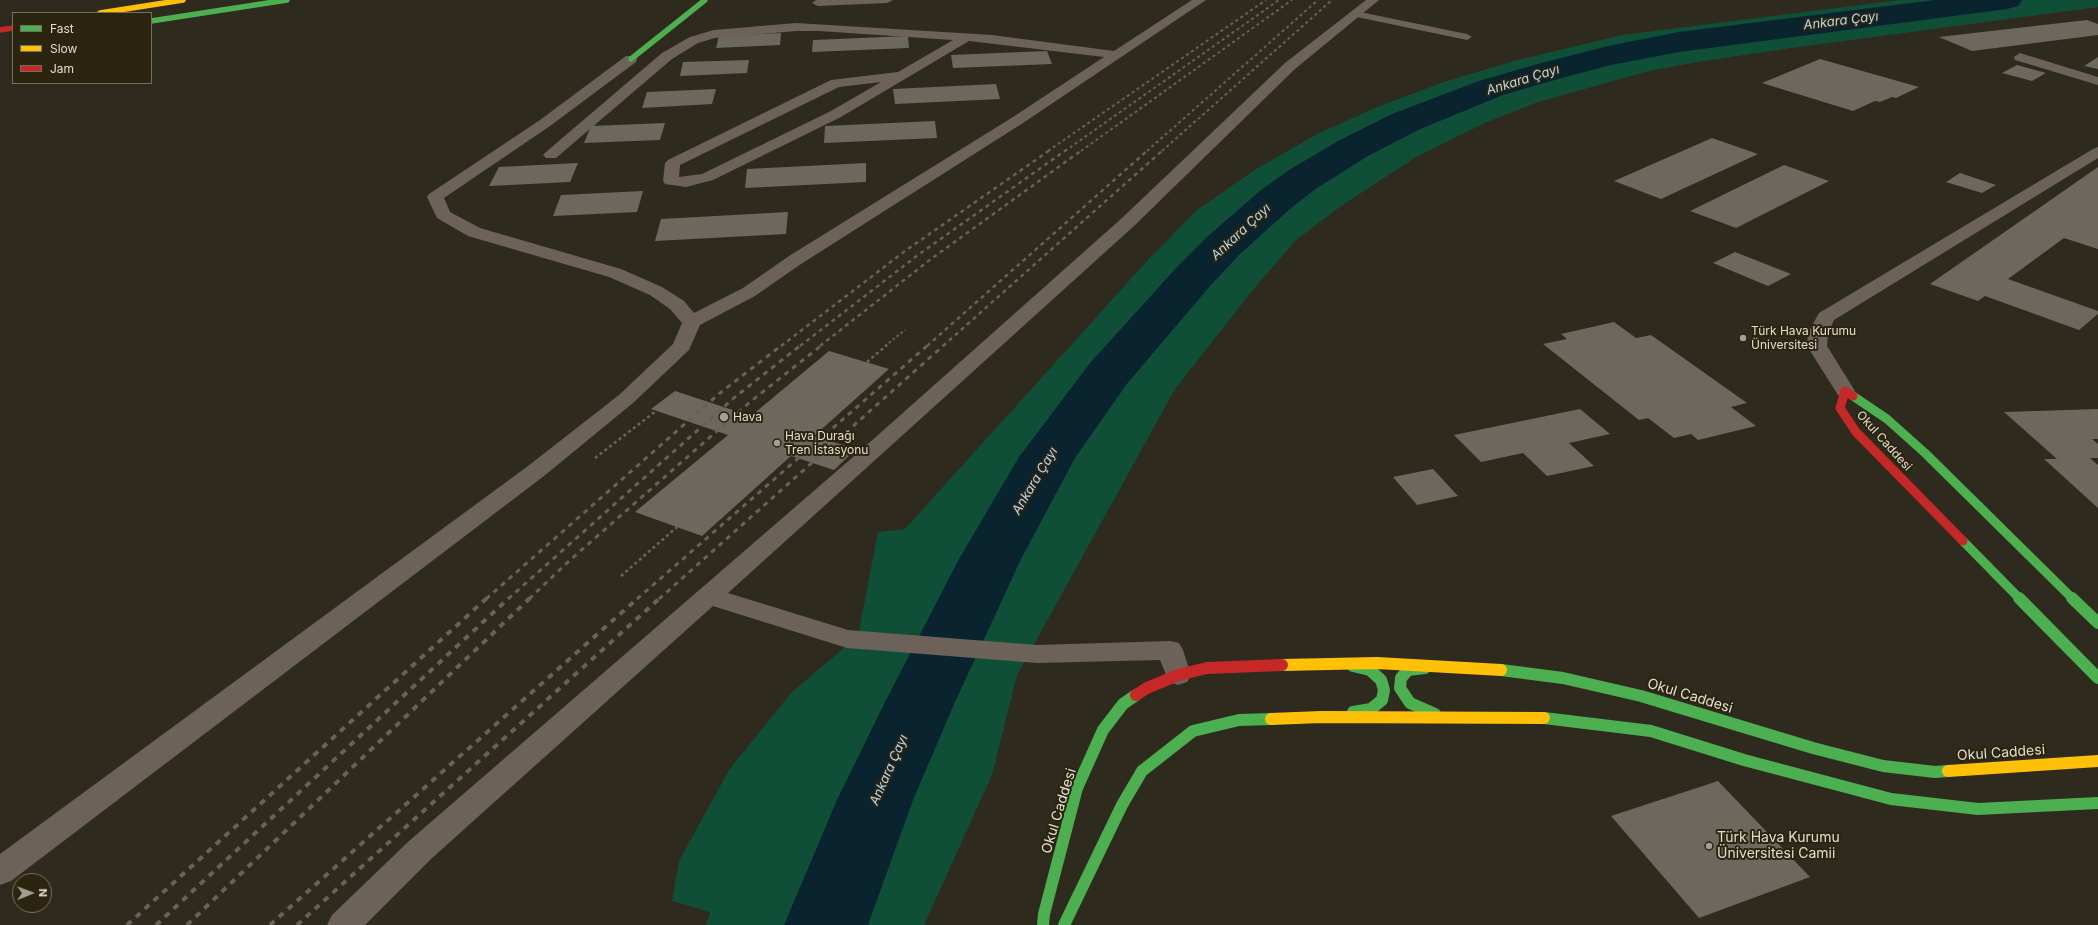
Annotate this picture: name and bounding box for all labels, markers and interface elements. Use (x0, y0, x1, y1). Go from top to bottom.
water label: Ankara Çayı (1803, 9, 1879, 33)
legend (12, 12, 152, 84)
text: Fast (50, 21, 74, 36)
text: Slow (50, 41, 77, 56)
text: Jam (50, 61, 74, 76)
water label: Ankara Çayı (1485, 61, 1561, 99)
water label: Ankara Çayı (1208, 201, 1274, 263)
place label: Türk Hava Kurumu Üniversitesi (1751, 324, 1856, 352)
marker: Türk Hava Kurumu Üniversitesi (1738, 333, 1748, 343)
street label: Okul Caddesi (1853, 408, 1915, 474)
place label: Hava (733, 410, 762, 424)
marker: Hava (718, 411, 730, 423)
place label: Hava Durağı Tren İstasyonu (785, 429, 868, 457)
marker: Hava Durağı Tren İstasyonu (772, 438, 782, 448)
water label: Ankara Çayı (1009, 445, 1061, 517)
street label: Okul Caddesi (1645, 675, 1735, 717)
water label: Ankara Çayı (867, 732, 911, 808)
street label: Okul Caddesi (1956, 742, 2046, 764)
street label: Okul Caddesi (1038, 766, 1080, 856)
place label: Türk Hava Kurumu Üniversitesi Camii (1717, 830, 1840, 862)
marker: Türk Hava Kurumu Üniversitesi Camii (1704, 841, 1714, 851)
north arrow (12, 873, 52, 913)
text: N (36, 888, 50, 897)

